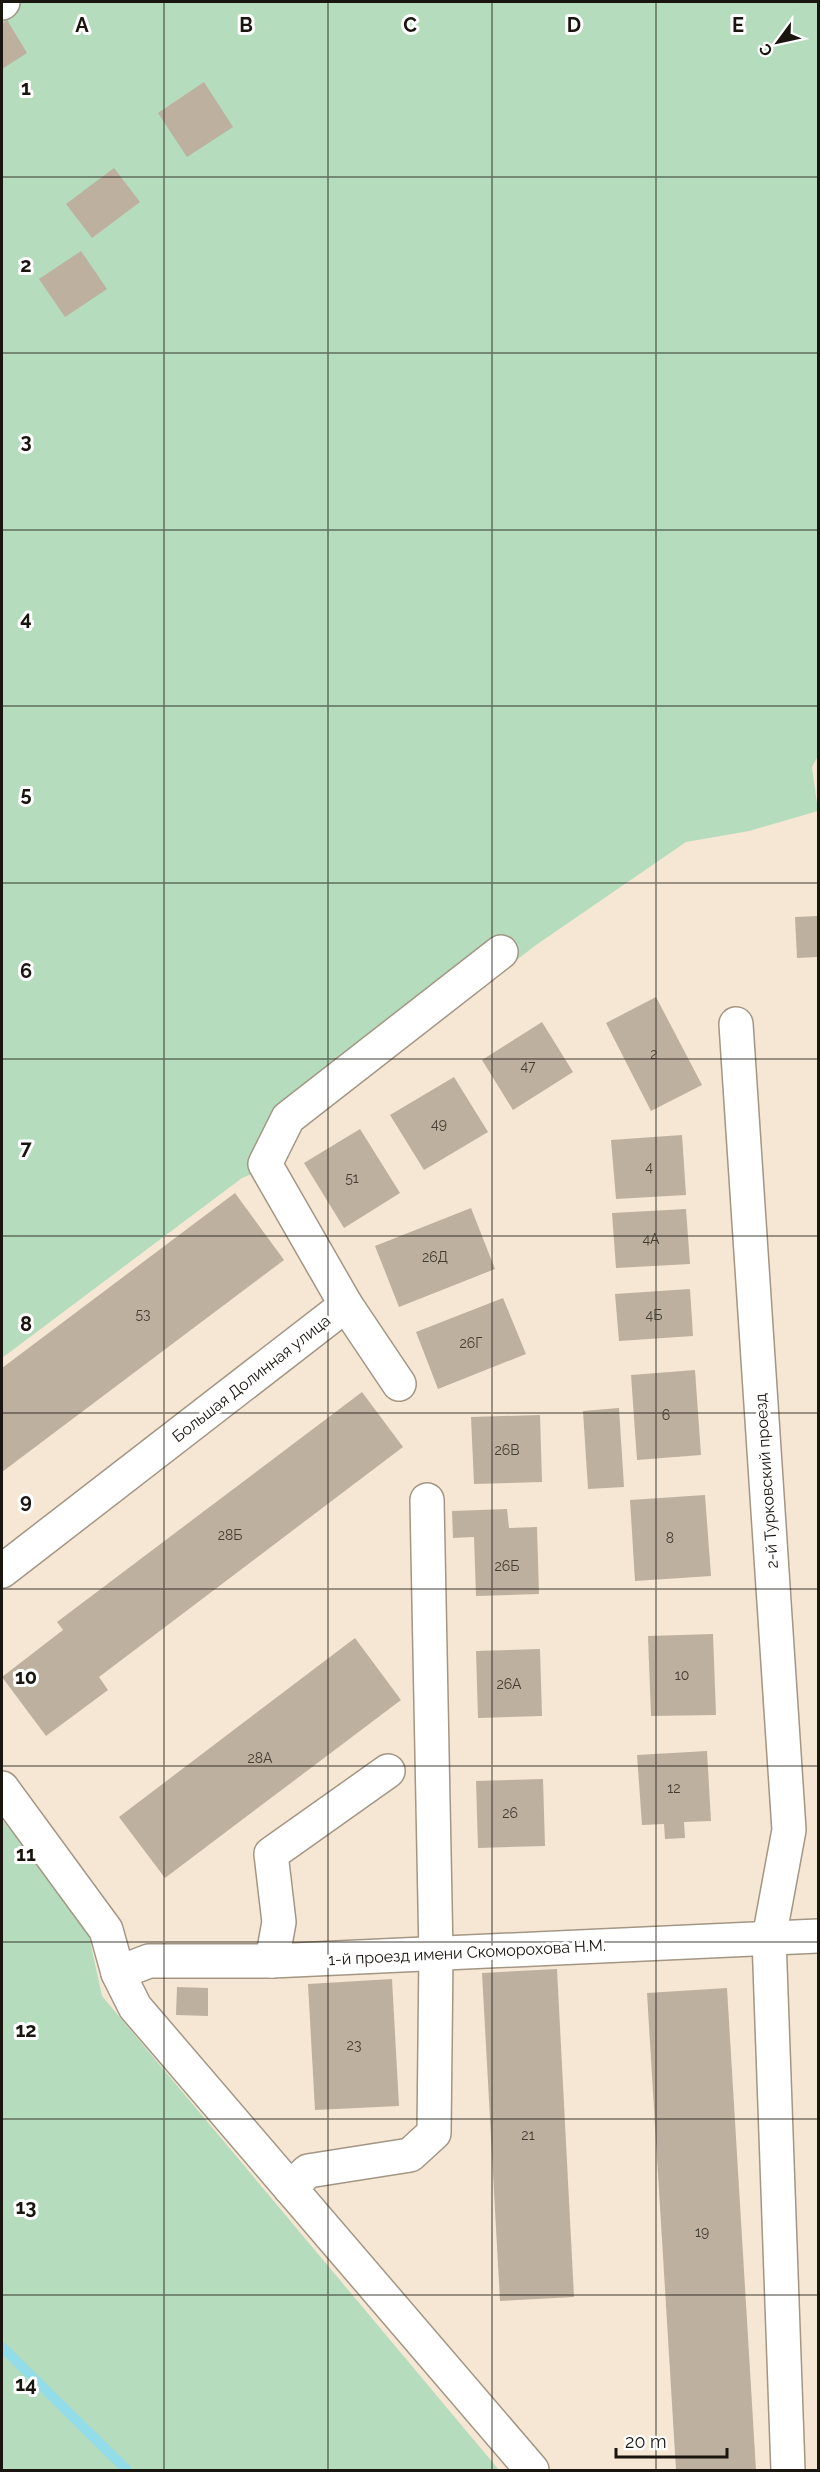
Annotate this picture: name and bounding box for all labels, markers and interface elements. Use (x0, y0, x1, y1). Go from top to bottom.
north arrow (748, 12, 808, 72)
text: A (75, 13, 89, 37)
text: B (239, 13, 253, 37)
text: C (403, 13, 417, 37)
text: D (567, 13, 581, 37)
text: E (732, 13, 744, 37)
text: С (755, 40, 777, 60)
text: 1 (21, 76, 31, 100)
text: 2 (20, 253, 32, 277)
text: 3 (20, 429, 32, 453)
text: 4 (20, 606, 32, 630)
text: 5 (20, 782, 32, 806)
text: 6 (20, 959, 32, 983)
house number: 2 (650, 1046, 658, 1062)
house number: 47 (520, 1058, 536, 1074)
house number: 49 (431, 1116, 447, 1132)
text: 7 (20, 1136, 32, 1160)
house number: 4 (645, 1159, 653, 1175)
house number: 51 (345, 1170, 359, 1186)
house number: 4А (642, 1231, 660, 1247)
house number: 26Д (422, 1249, 448, 1265)
house number: 53 (135, 1306, 151, 1322)
house number: 4Б (646, 1307, 662, 1323)
street label: Большая Долинная улица (168, 1311, 334, 1446)
text: 8 (20, 1312, 32, 1336)
house number: 26Г (460, 1335, 482, 1351)
street label: 2-й Турковский проезд (751, 1393, 782, 1569)
house number: 6 (662, 1407, 670, 1423)
house number: 26В (494, 1442, 520, 1458)
text: 9 (20, 1489, 32, 1513)
house number: 28Б (218, 1527, 242, 1543)
house number: 8 (666, 1530, 674, 1546)
house number: 26Б (495, 1558, 519, 1574)
text: 10 (15, 1665, 37, 1689)
house number: 10 (675, 1667, 689, 1683)
house number: 26А (497, 1676, 522, 1692)
house number: 28А (248, 1750, 273, 1766)
house number: 12 (667, 1780, 681, 1796)
house number: 26 (502, 1805, 518, 1821)
text: 11 (16, 1842, 36, 1866)
street label: 1-й проезд имени Скоморохова Н.М. (328, 1936, 606, 1969)
text: 12 (15, 2018, 37, 2042)
house number: 23 (347, 2037, 361, 2053)
house number: 21 (521, 2127, 535, 2143)
text: 13 (15, 2195, 37, 2219)
house number: 19 (695, 2224, 709, 2240)
text: 14 (15, 2372, 37, 2396)
scale bar (616, 2421, 727, 2459)
text: 20 m (625, 2431, 667, 2452)

